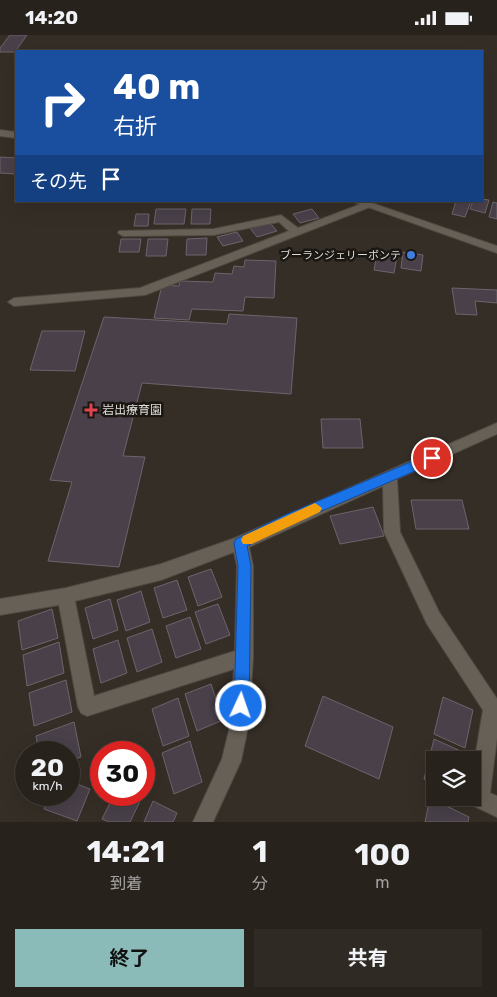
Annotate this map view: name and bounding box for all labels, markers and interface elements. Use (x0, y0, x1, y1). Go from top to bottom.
text: 14:20 (25, 6, 78, 29)
text: 40 m (113, 66, 200, 108)
icon: right (30, 70, 95, 135)
text: 右折 (113, 113, 157, 140)
icon: arrive (97, 165, 125, 193)
text: その先 (30, 170, 87, 193)
place label: ブーランジェリーボンテ (280, 249, 401, 262)
marker: ブーランジェリーボンテ (405, 249, 417, 261)
marker: 岩出療育園 (84, 403, 98, 417)
place label: 岩出療育園 (102, 403, 162, 417)
pin (411, 437, 453, 479)
icon: arrive (418, 444, 446, 472)
position arrow (214, 679, 266, 731)
speed limit sign: 30 (90, 741, 155, 806)
map controls (426, 751, 481, 806)
button: layers (426, 751, 481, 806)
text: 20 (31, 753, 64, 782)
text: km/h (33, 779, 62, 793)
text: 14:21 (87, 834, 165, 870)
text: 1 (252, 834, 267, 870)
text: 100 (355, 837, 410, 873)
text: m (375, 873, 390, 892)
text: 到着 (110, 874, 142, 893)
text: 分 (252, 874, 268, 893)
button: 終了 (15, 929, 244, 987)
button: 共有 (254, 929, 482, 987)

